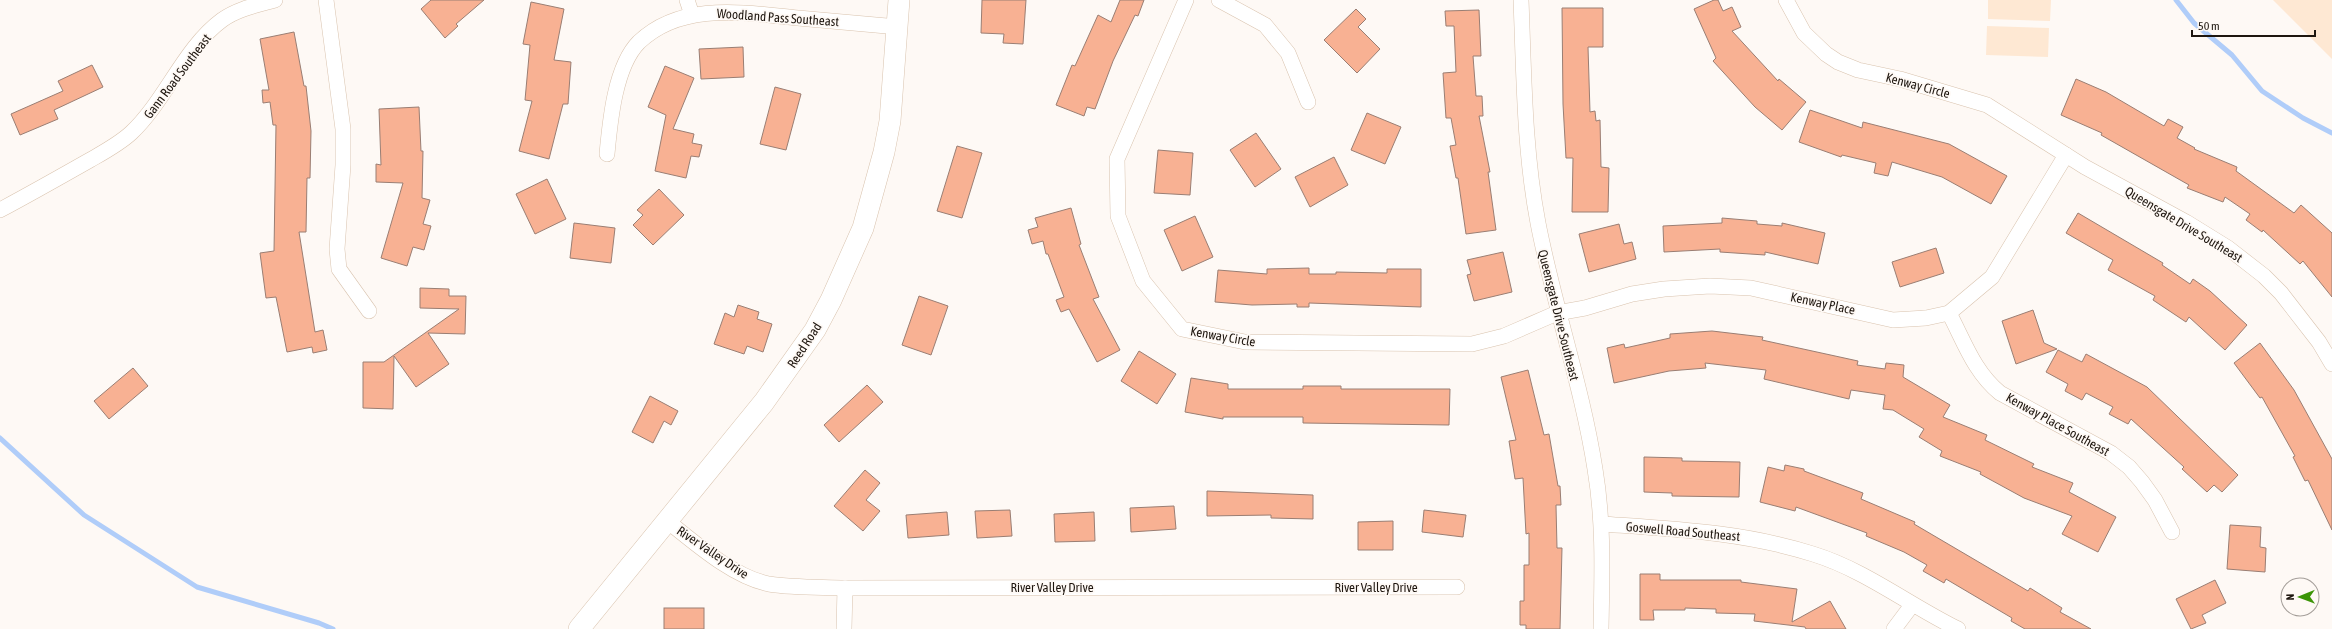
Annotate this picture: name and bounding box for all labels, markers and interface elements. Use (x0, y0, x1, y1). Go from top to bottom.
street label: Woodland Pass Southeast (716, 6, 840, 29)
scale bar (2192, 12, 2315, 38)
text: 50 m (2198, 19, 2220, 33)
street label: Gann Road Southeast (141, 31, 214, 122)
street label: Kenway Circle (1884, 70, 1952, 101)
street label: Queensgate Drive Southeast (2122, 183, 2245, 266)
street label: Queensgate Drive Southeast (1535, 248, 1582, 382)
street label: Kenway Place (1789, 289, 1857, 318)
street label: Reed Road (784, 320, 825, 371)
street label: Kenway Circle (1189, 323, 1257, 350)
street label: Kenway Place Southeast (2004, 390, 2112, 459)
street label: Goswell Road Southeast (1625, 519, 1741, 544)
street label: River Valley Drive (674, 523, 751, 582)
north arrow (2280, 577, 2320, 617)
street label: River Valley Drive (1010, 580, 1094, 595)
street label: River Valley Drive (1334, 580, 1418, 595)
text: N (2284, 594, 2296, 601)

